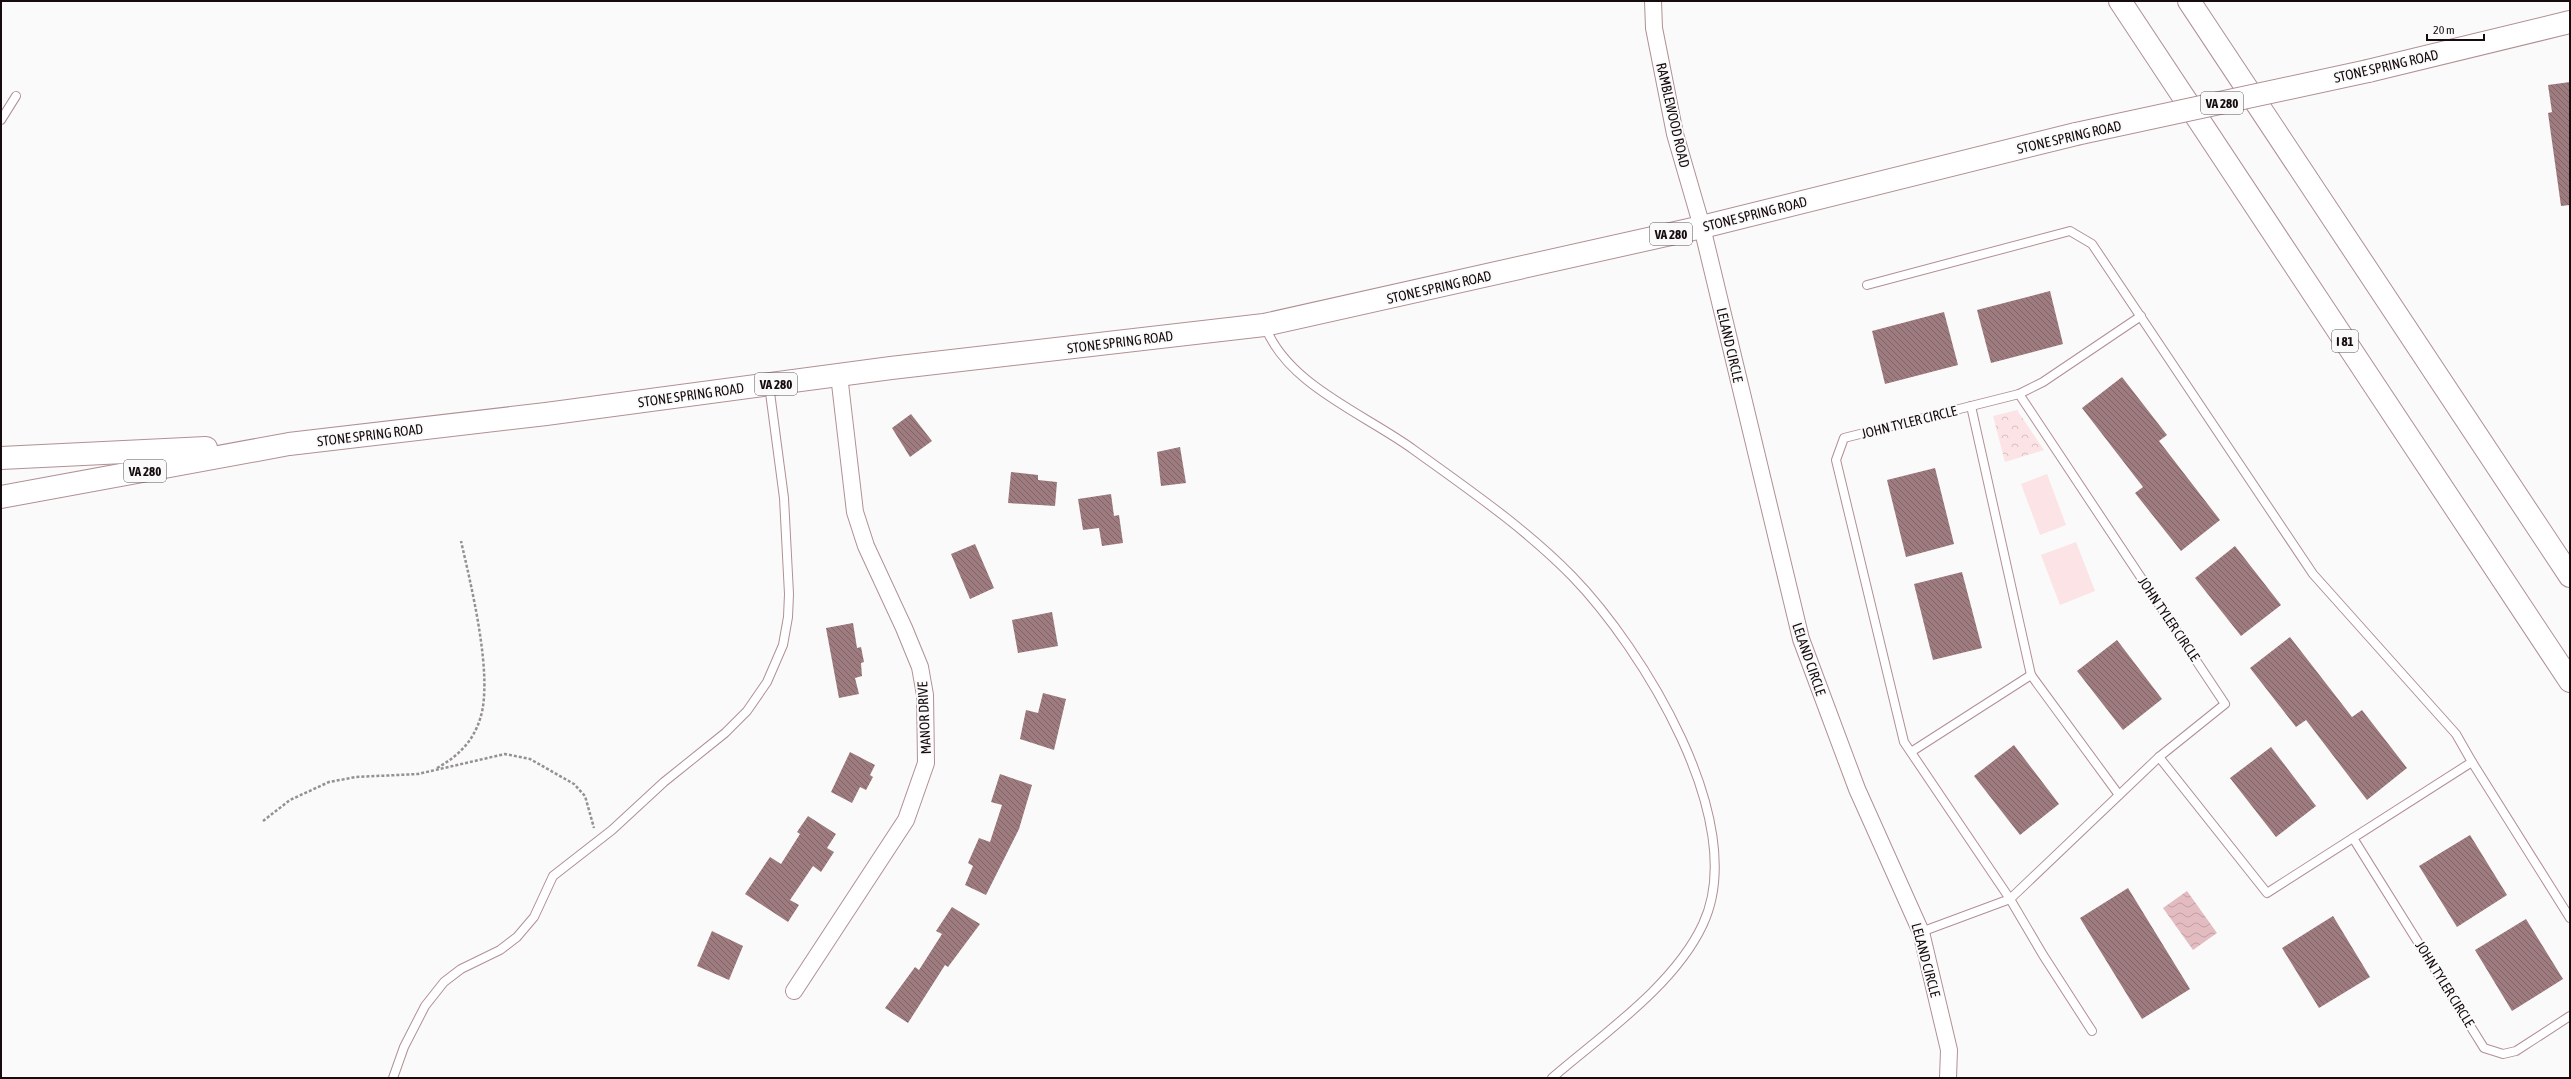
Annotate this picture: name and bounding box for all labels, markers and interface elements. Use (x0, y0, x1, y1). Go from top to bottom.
scale bar (2427, 16, 2484, 42)
text: 20 m (2433, 23, 2455, 37)
street label: STONE SPRING ROAD (2332, 46, 2440, 86)
street label: RAMBLEWOOD ROAD (1653, 61, 1693, 169)
road number: VA 280 (2201, 92, 2243, 114)
street label: STONE SPRING ROAD (2015, 117, 2123, 157)
street label: STONE SPRING ROAD (1701, 193, 1809, 235)
road number: VA 280 (1650, 223, 1692, 245)
street label: STONE SPRING ROAD (1385, 267, 1493, 307)
street label: LELAND CIRCLE (1714, 306, 1746, 384)
street label: STONE SPRING ROAD (1066, 328, 1174, 356)
road number: I 81 (2332, 330, 2358, 352)
road number: VA 280 (755, 373, 797, 395)
street label: STONE SPRING ROAD (637, 380, 745, 410)
street label: JOHN TYLER CIRCLE (1859, 402, 1959, 442)
street label: STONE SPRING ROAD (316, 421, 424, 449)
road number: VA 280 (124, 460, 166, 482)
street label: JOHN TYLER CIRCLE (2135, 574, 2203, 664)
street label: LELAND CIRCLE (1789, 620, 1829, 698)
street label: MANOR DRIVE (914, 681, 934, 755)
street label: LELAND CIRCLE (1908, 921, 1944, 999)
street label: JOHN TYLER CIRCLE (2412, 938, 2478, 1030)

